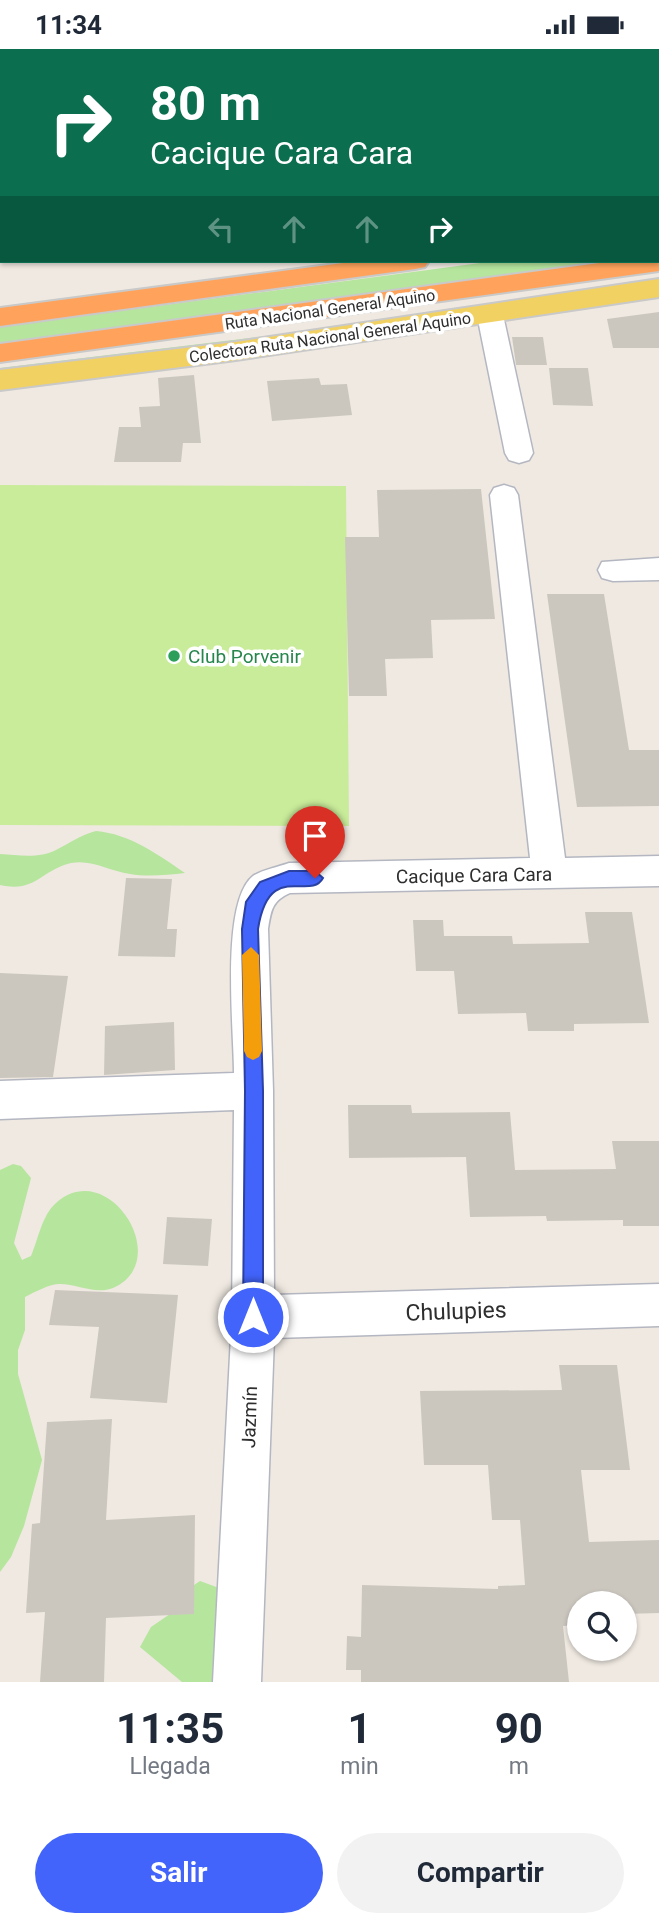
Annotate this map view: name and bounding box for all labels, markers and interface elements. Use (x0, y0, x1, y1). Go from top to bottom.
text: 11:34 (35, 10, 102, 40)
text: 80 m (150, 75, 261, 132)
icon: right (35, 77, 126, 168)
text: Cacique Cara Cara (150, 134, 413, 172)
icon: left (202, 210, 240, 248)
icon: ahead (275, 210, 313, 248)
icon: ahead (348, 210, 386, 248)
icon: right (421, 210, 459, 248)
street label: Ruta Nacional General Aquino (224, 285, 436, 334)
street label: Colectora Ruta Nacional General Aquino (188, 308, 472, 367)
place label: Club Porvenir (188, 645, 301, 668)
marker: Club Porvenir (166, 648, 182, 664)
pin (285, 806, 345, 878)
icon: arrive (296, 817, 334, 855)
street label: Cacique Cara Cara (396, 863, 552, 888)
position arrow (216, 1280, 290, 1354)
street label: Chulupies (405, 1296, 507, 1327)
street label: Jazmín (237, 1386, 262, 1448)
map controls (567, 1591, 637, 1661)
button: search (567, 1591, 637, 1661)
text: 11:35 (116, 1704, 224, 1753)
text: 1 (347, 1704, 372, 1753)
text: 90 (495, 1704, 543, 1753)
text: Llegada (130, 1753, 211, 1780)
text: min (340, 1753, 379, 1780)
text: m (509, 1753, 529, 1780)
button: Salir (35, 1833, 323, 1913)
button: Compartir (337, 1833, 624, 1913)

